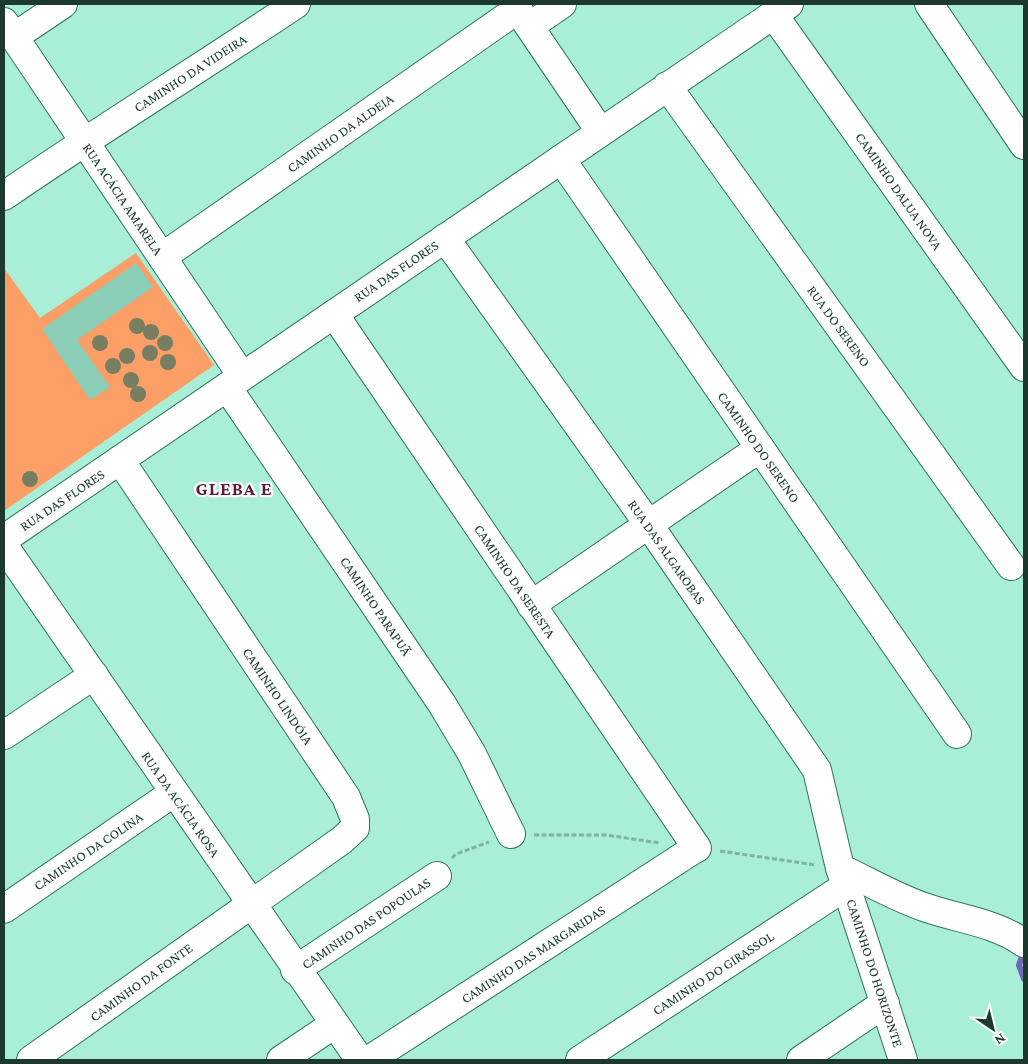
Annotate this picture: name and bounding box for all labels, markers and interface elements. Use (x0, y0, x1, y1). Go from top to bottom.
street label: CAMINHO DA VIDEIRA (131, 31, 249, 115)
street label: CAMINHO DA ALDEIA (284, 90, 396, 176)
street label: CAMINHO DALUA NOVA (852, 129, 946, 253)
street label: RUA ACÁCIA AMARELA (80, 140, 167, 258)
street label: RUA DAS FLORES (351, 237, 442, 305)
street label: RUA DO SERENO (804, 282, 874, 370)
street label: CAMINHO DO SERENO (715, 388, 803, 506)
street label: RUA DAS FLORES (17, 466, 108, 534)
district label: GLEBA E (195, 478, 273, 499)
street label: RUA DAS ALGAROBAS (625, 497, 709, 608)
street label: CAMINHO DA SERESTA (471, 521, 559, 641)
street label: CAMINHO PARAPUÃ (337, 553, 415, 659)
street label: CAMINHO LINDÓIA (240, 644, 316, 748)
street label: RUA DA ACÁCIA ROSA (139, 748, 224, 860)
street label: CAMINHO DA COLINA (30, 809, 146, 893)
street label: CAMINHO DAS POPOULAS (299, 874, 434, 972)
street label: CAMINHO DO HORIZONTE (843, 897, 907, 1050)
street label: CAMINHO DAS MARGARIDAS (458, 901, 608, 1007)
street label: CAMINHO DO GIRASSOL (649, 928, 777, 1018)
street label: CAMINHO DA FONTE (87, 939, 196, 1025)
north arrow (968, 1004, 1018, 1054)
text: N (992, 1030, 1009, 1049)

